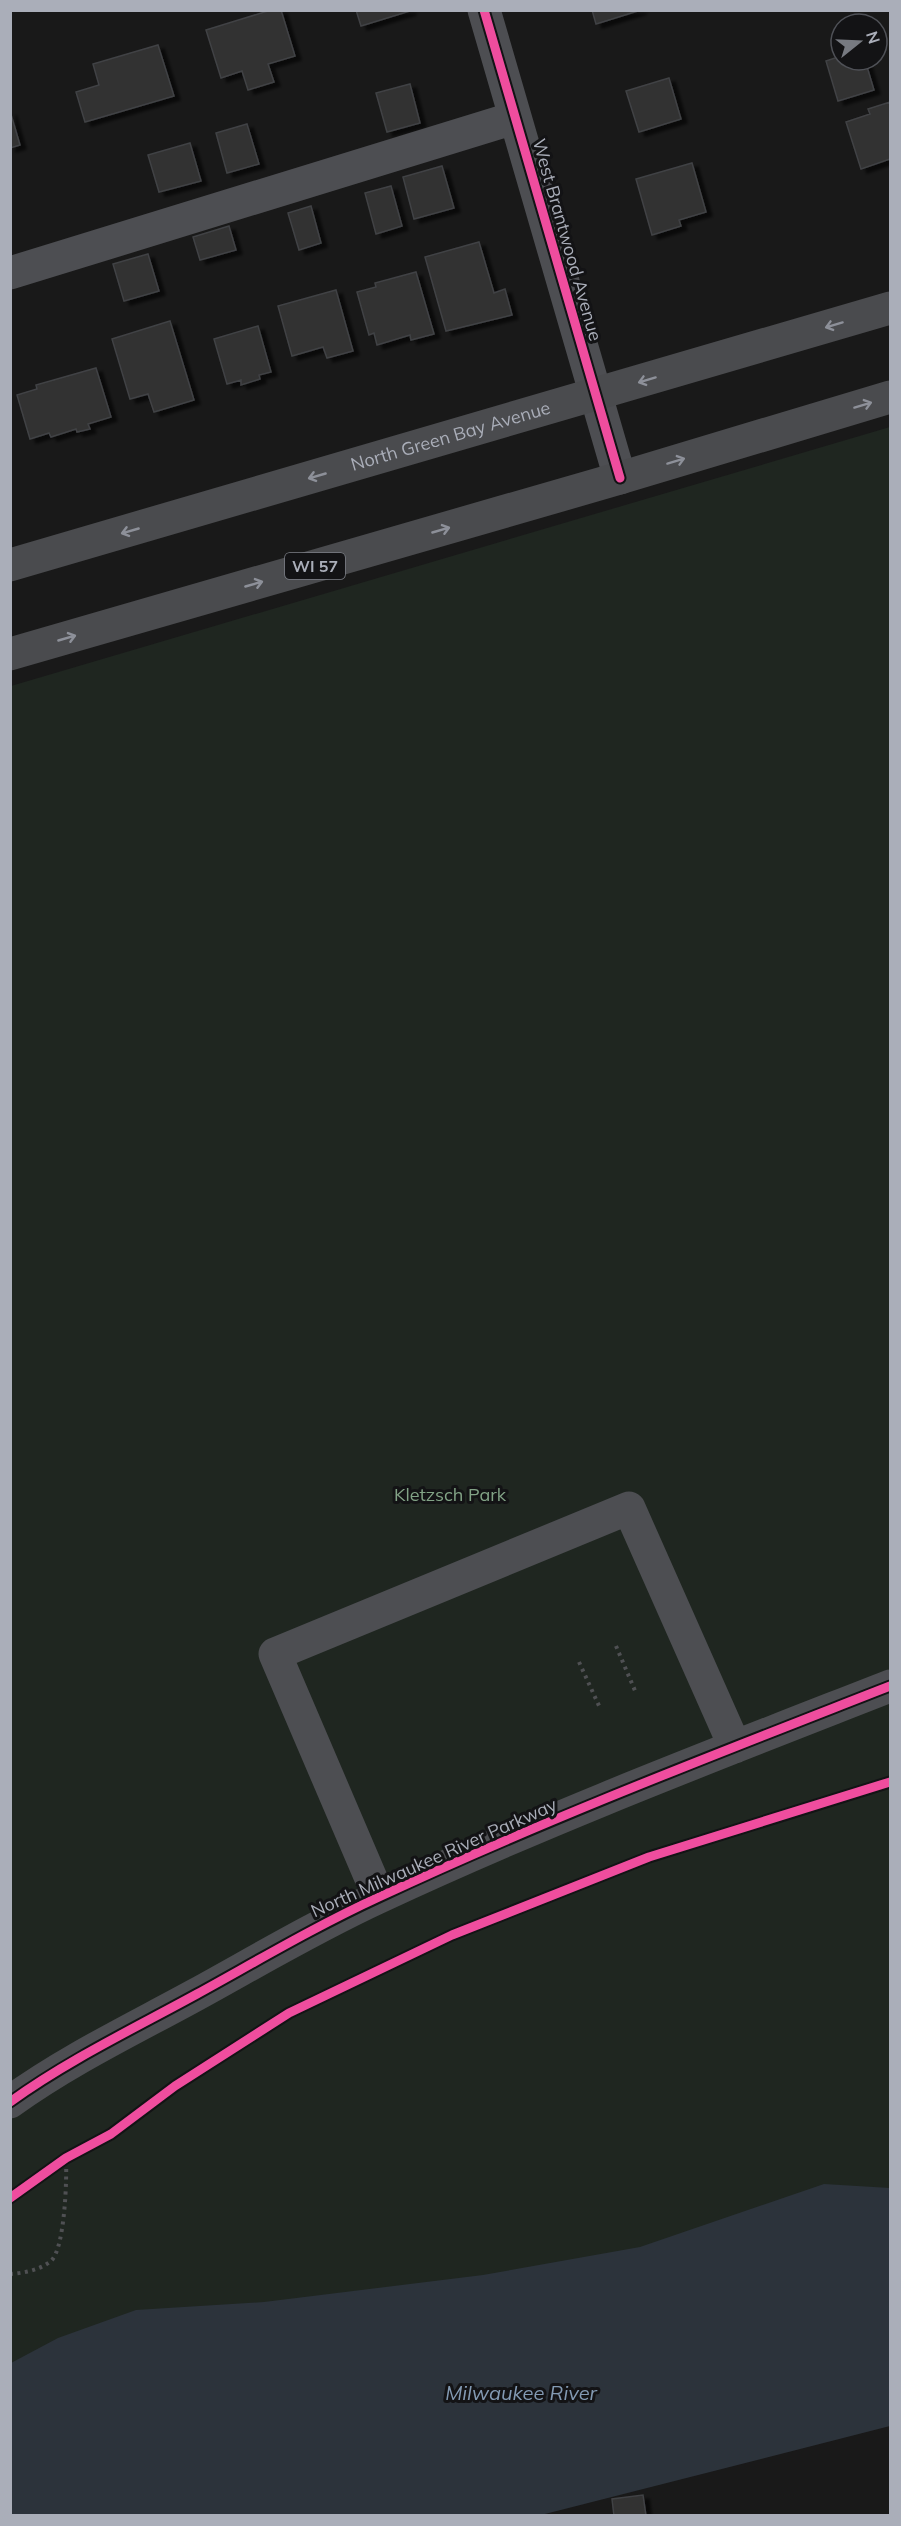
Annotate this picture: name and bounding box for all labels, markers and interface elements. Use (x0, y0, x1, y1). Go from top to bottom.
north arrow (829, 12, 889, 72)
text: N (862, 29, 885, 46)
street label: West Brantwood Avenue (528, 136, 607, 344)
one-way arrow (825, 320, 844, 331)
one-way arrow (638, 375, 657, 386)
street label: North Green Bay Avenue (348, 396, 553, 476)
one-way arrow (853, 399, 872, 410)
one-way arrow (666, 455, 685, 466)
one-way arrow (308, 471, 327, 482)
one-way arrow (432, 524, 451, 535)
one-way arrow (121, 526, 140, 537)
road number: WI 57 (285, 553, 345, 579)
one-way arrow (244, 578, 263, 589)
one-way arrow (57, 632, 76, 643)
park label: Kletzsch Park (394, 1483, 507, 1506)
street label: North Milwaukee River Parkway (307, 1793, 561, 1922)
water label: Milwaukee River (445, 2380, 598, 2405)

